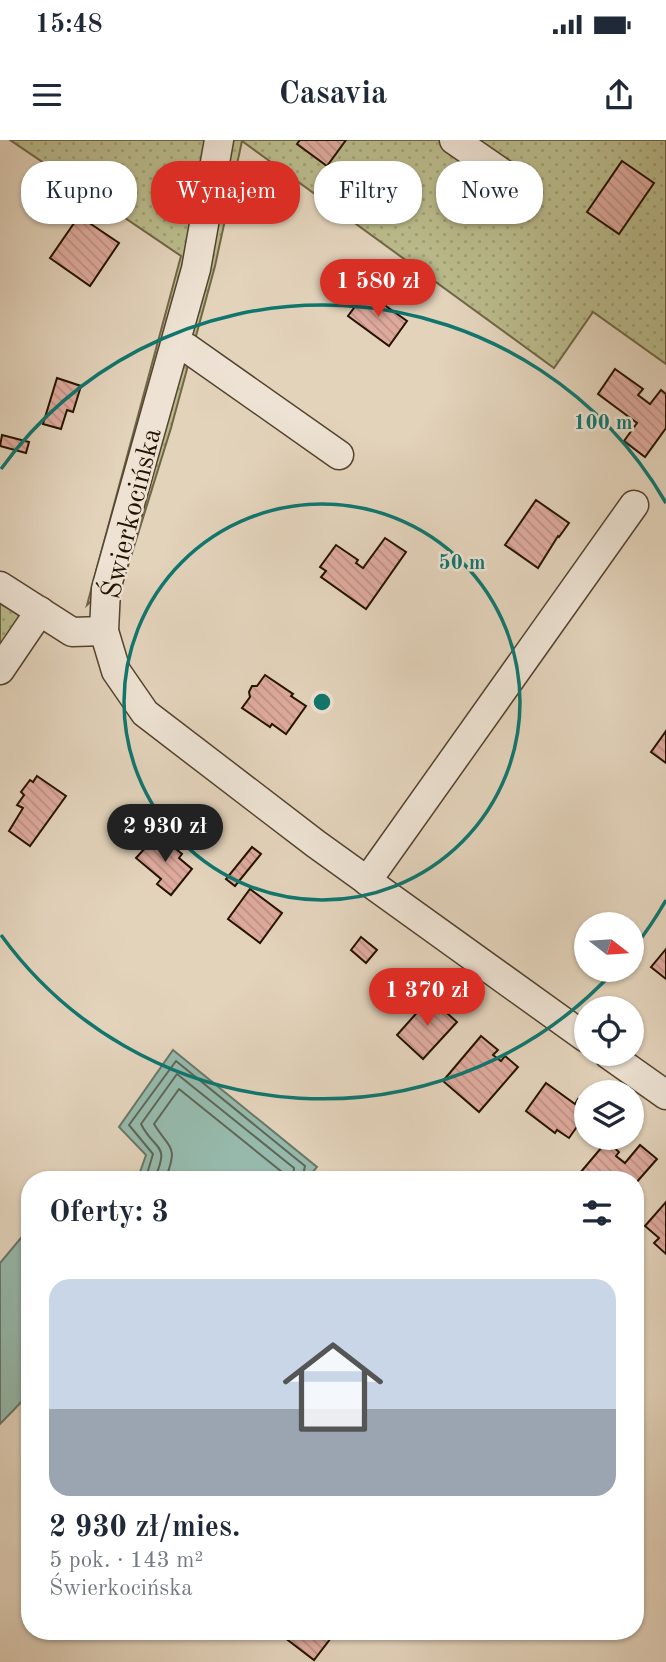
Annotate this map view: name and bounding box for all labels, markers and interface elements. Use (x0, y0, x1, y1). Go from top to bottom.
text: 15:48 (35, 12, 103, 38)
icon: menu (28, 76, 66, 114)
icon: share (600, 76, 638, 114)
text: Casavia (279, 79, 387, 111)
chip: Kupno (21, 161, 137, 224)
chip: Wynajem (151, 161, 300, 224)
chip: Filtry (314, 161, 422, 224)
chip: Nowe (436, 161, 543, 224)
pin: 1 580 zł (306, 260, 450, 319)
text: 1 580 zł (336, 270, 420, 293)
text: 100 m (573, 413, 633, 434)
street label: Świerkocińska (93, 424, 168, 602)
text: 50 m (438, 553, 486, 574)
centre of rings (310, 690, 334, 714)
pin: 2 930 zł (93, 804, 237, 864)
text: 2 930 zł (123, 815, 207, 838)
north arrow (574, 912, 644, 982)
map controls (574, 912, 644, 1150)
pin: 1 370 zł (355, 968, 499, 1028)
text: 1 370 zł (385, 979, 469, 1002)
button: locate (574, 996, 644, 1066)
button: layers (574, 1080, 644, 1150)
icon: filters (578, 1194, 616, 1232)
text: Oferty: 3 (49, 1198, 169, 1228)
icon: home (270, 1324, 396, 1450)
text: 2 930 zł/mies. (49, 1513, 240, 1543)
text: 5 pok. · 143 m² (49, 1549, 203, 1572)
text: Świerkocińska (49, 1577, 193, 1600)

